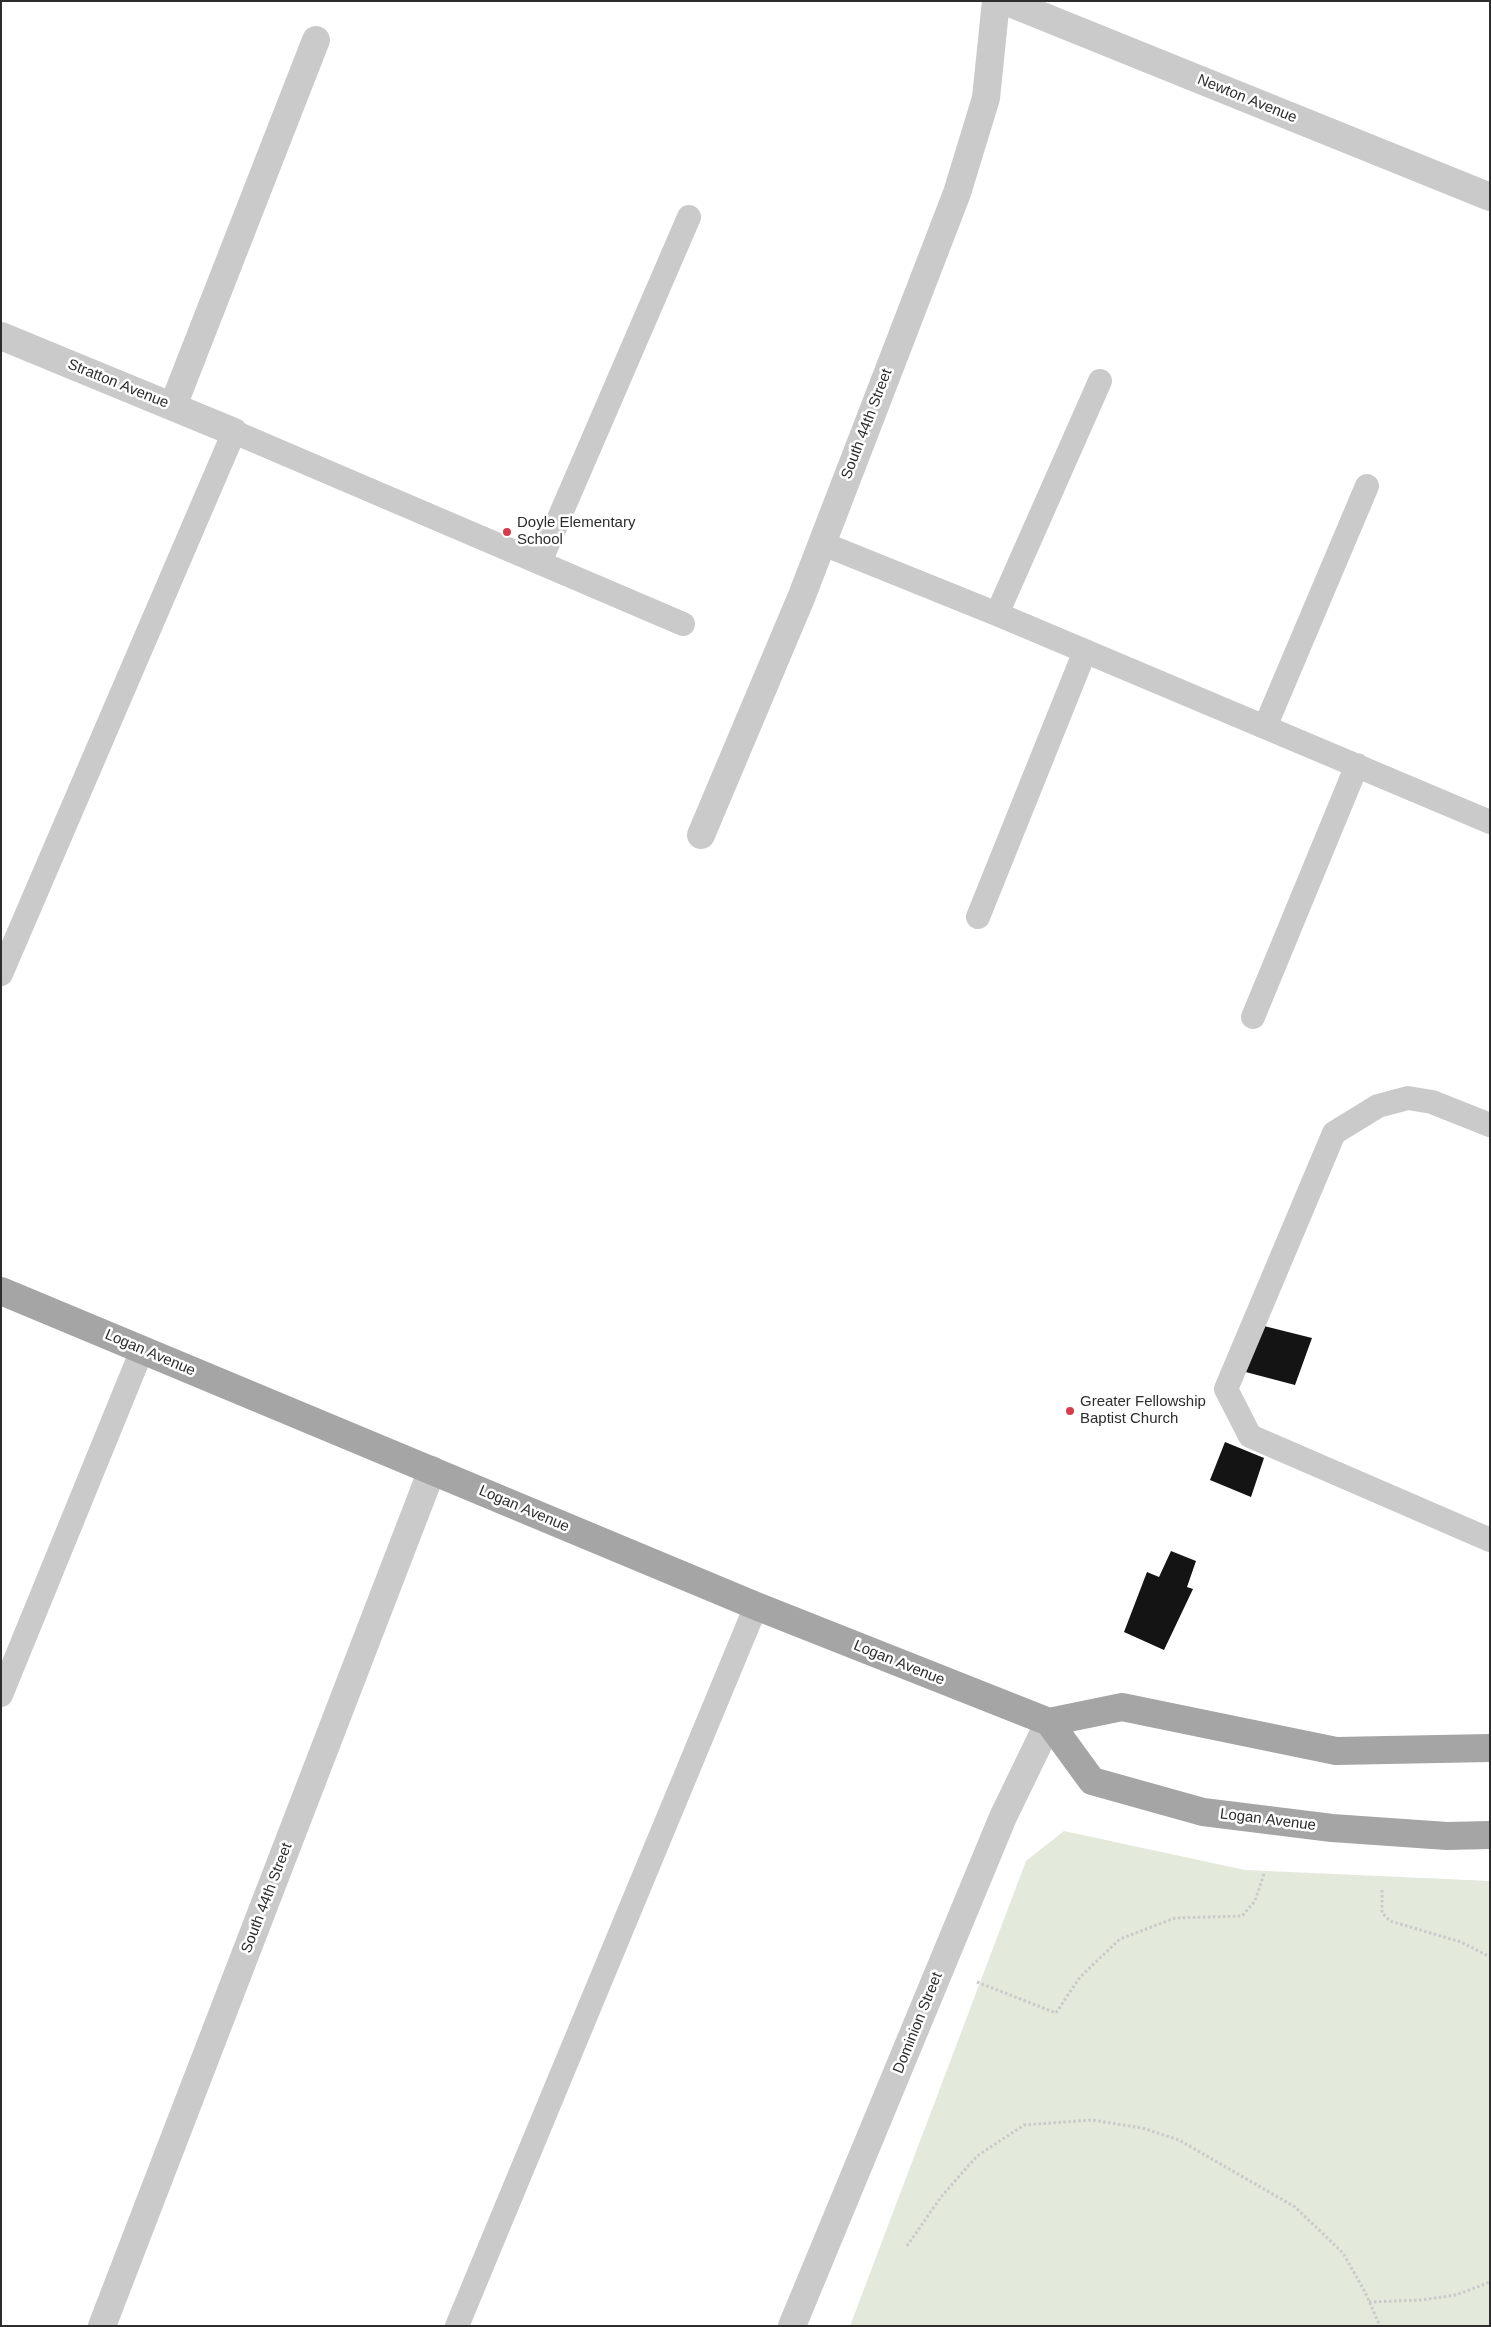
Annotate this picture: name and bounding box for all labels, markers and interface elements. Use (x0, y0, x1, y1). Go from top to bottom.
street label: Newton Avenue (1195, 71, 1299, 127)
street label: Stratton Avenue (65, 356, 171, 412)
street label: South 44th Street (838, 366, 896, 482)
place label: Doyle Elementary School (517, 514, 635, 549)
marker: Doyle Elementary School (501, 526, 513, 538)
street label: Logan Avenue (102, 1326, 198, 1380)
place label: Greater Fellowship Baptist Church (1080, 1393, 1206, 1428)
marker: Greater Fellowship Baptist Church (1064, 1405, 1076, 1417)
street label: Logan Avenue (476, 1482, 572, 1536)
street label: Logan Avenue (851, 1637, 947, 1689)
street label: Logan Avenue (1219, 1805, 1317, 1835)
street label: South 44th Street (238, 1840, 296, 1956)
street label: Dominion Street (890, 1970, 946, 2076)

